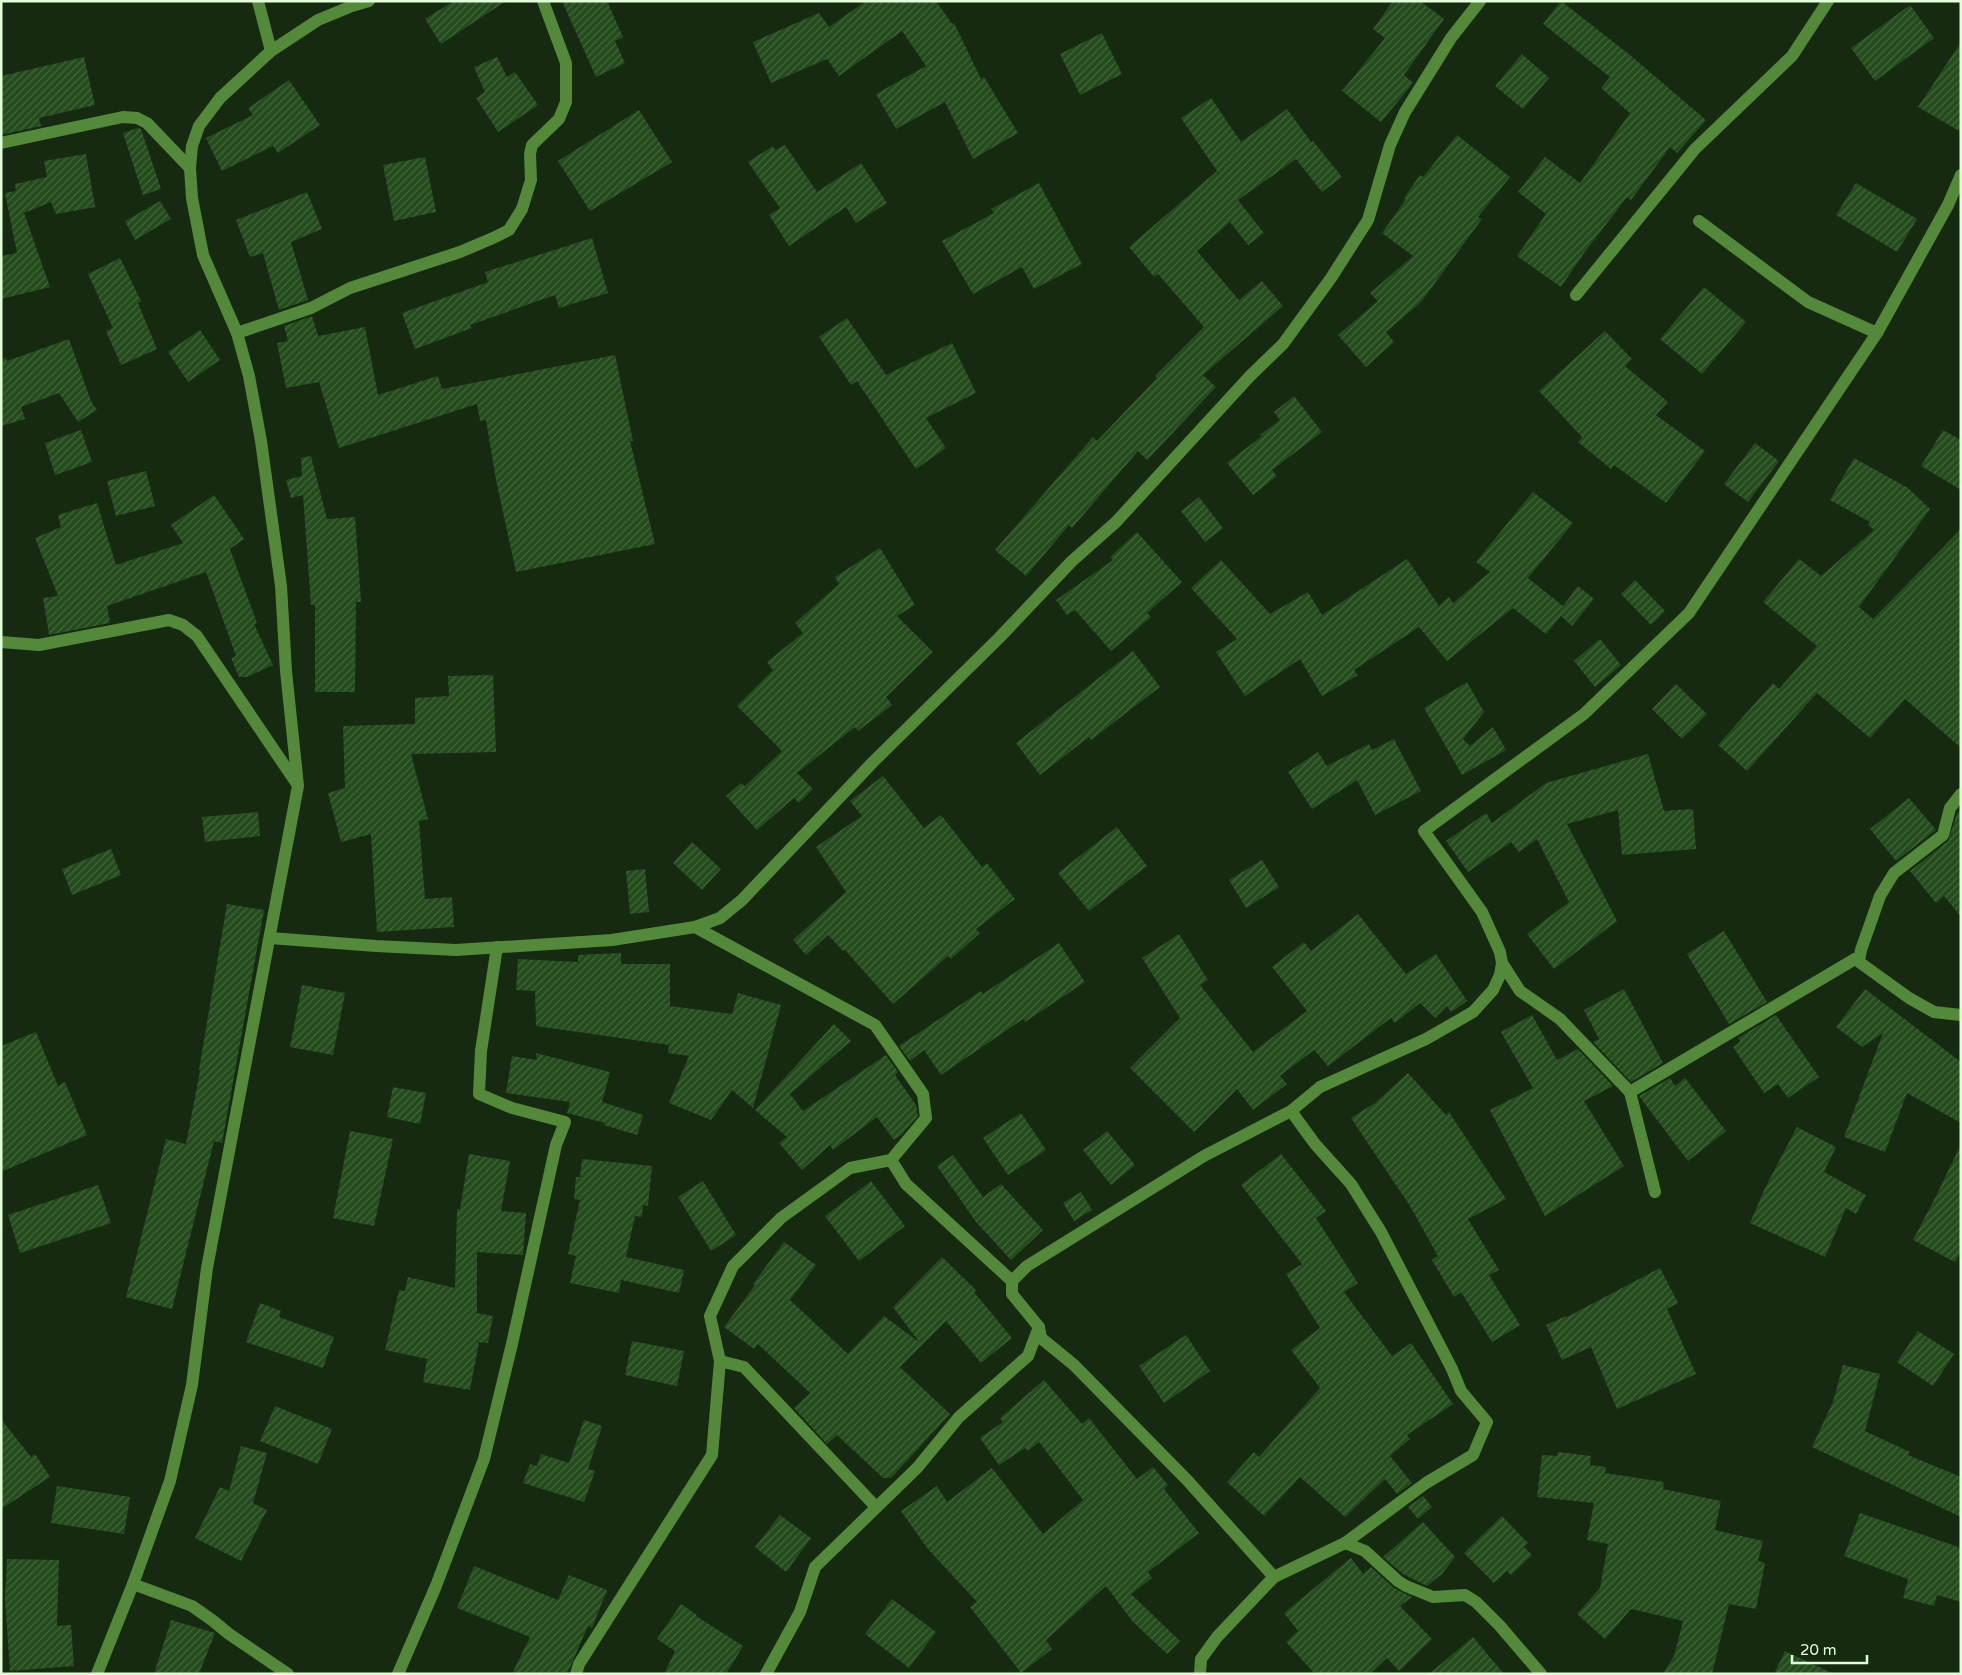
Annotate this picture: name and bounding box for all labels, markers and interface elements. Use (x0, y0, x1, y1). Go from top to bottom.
scale bar (1792, 1632, 1867, 1664)
text: 20 m (1800, 1641, 1837, 1659)

